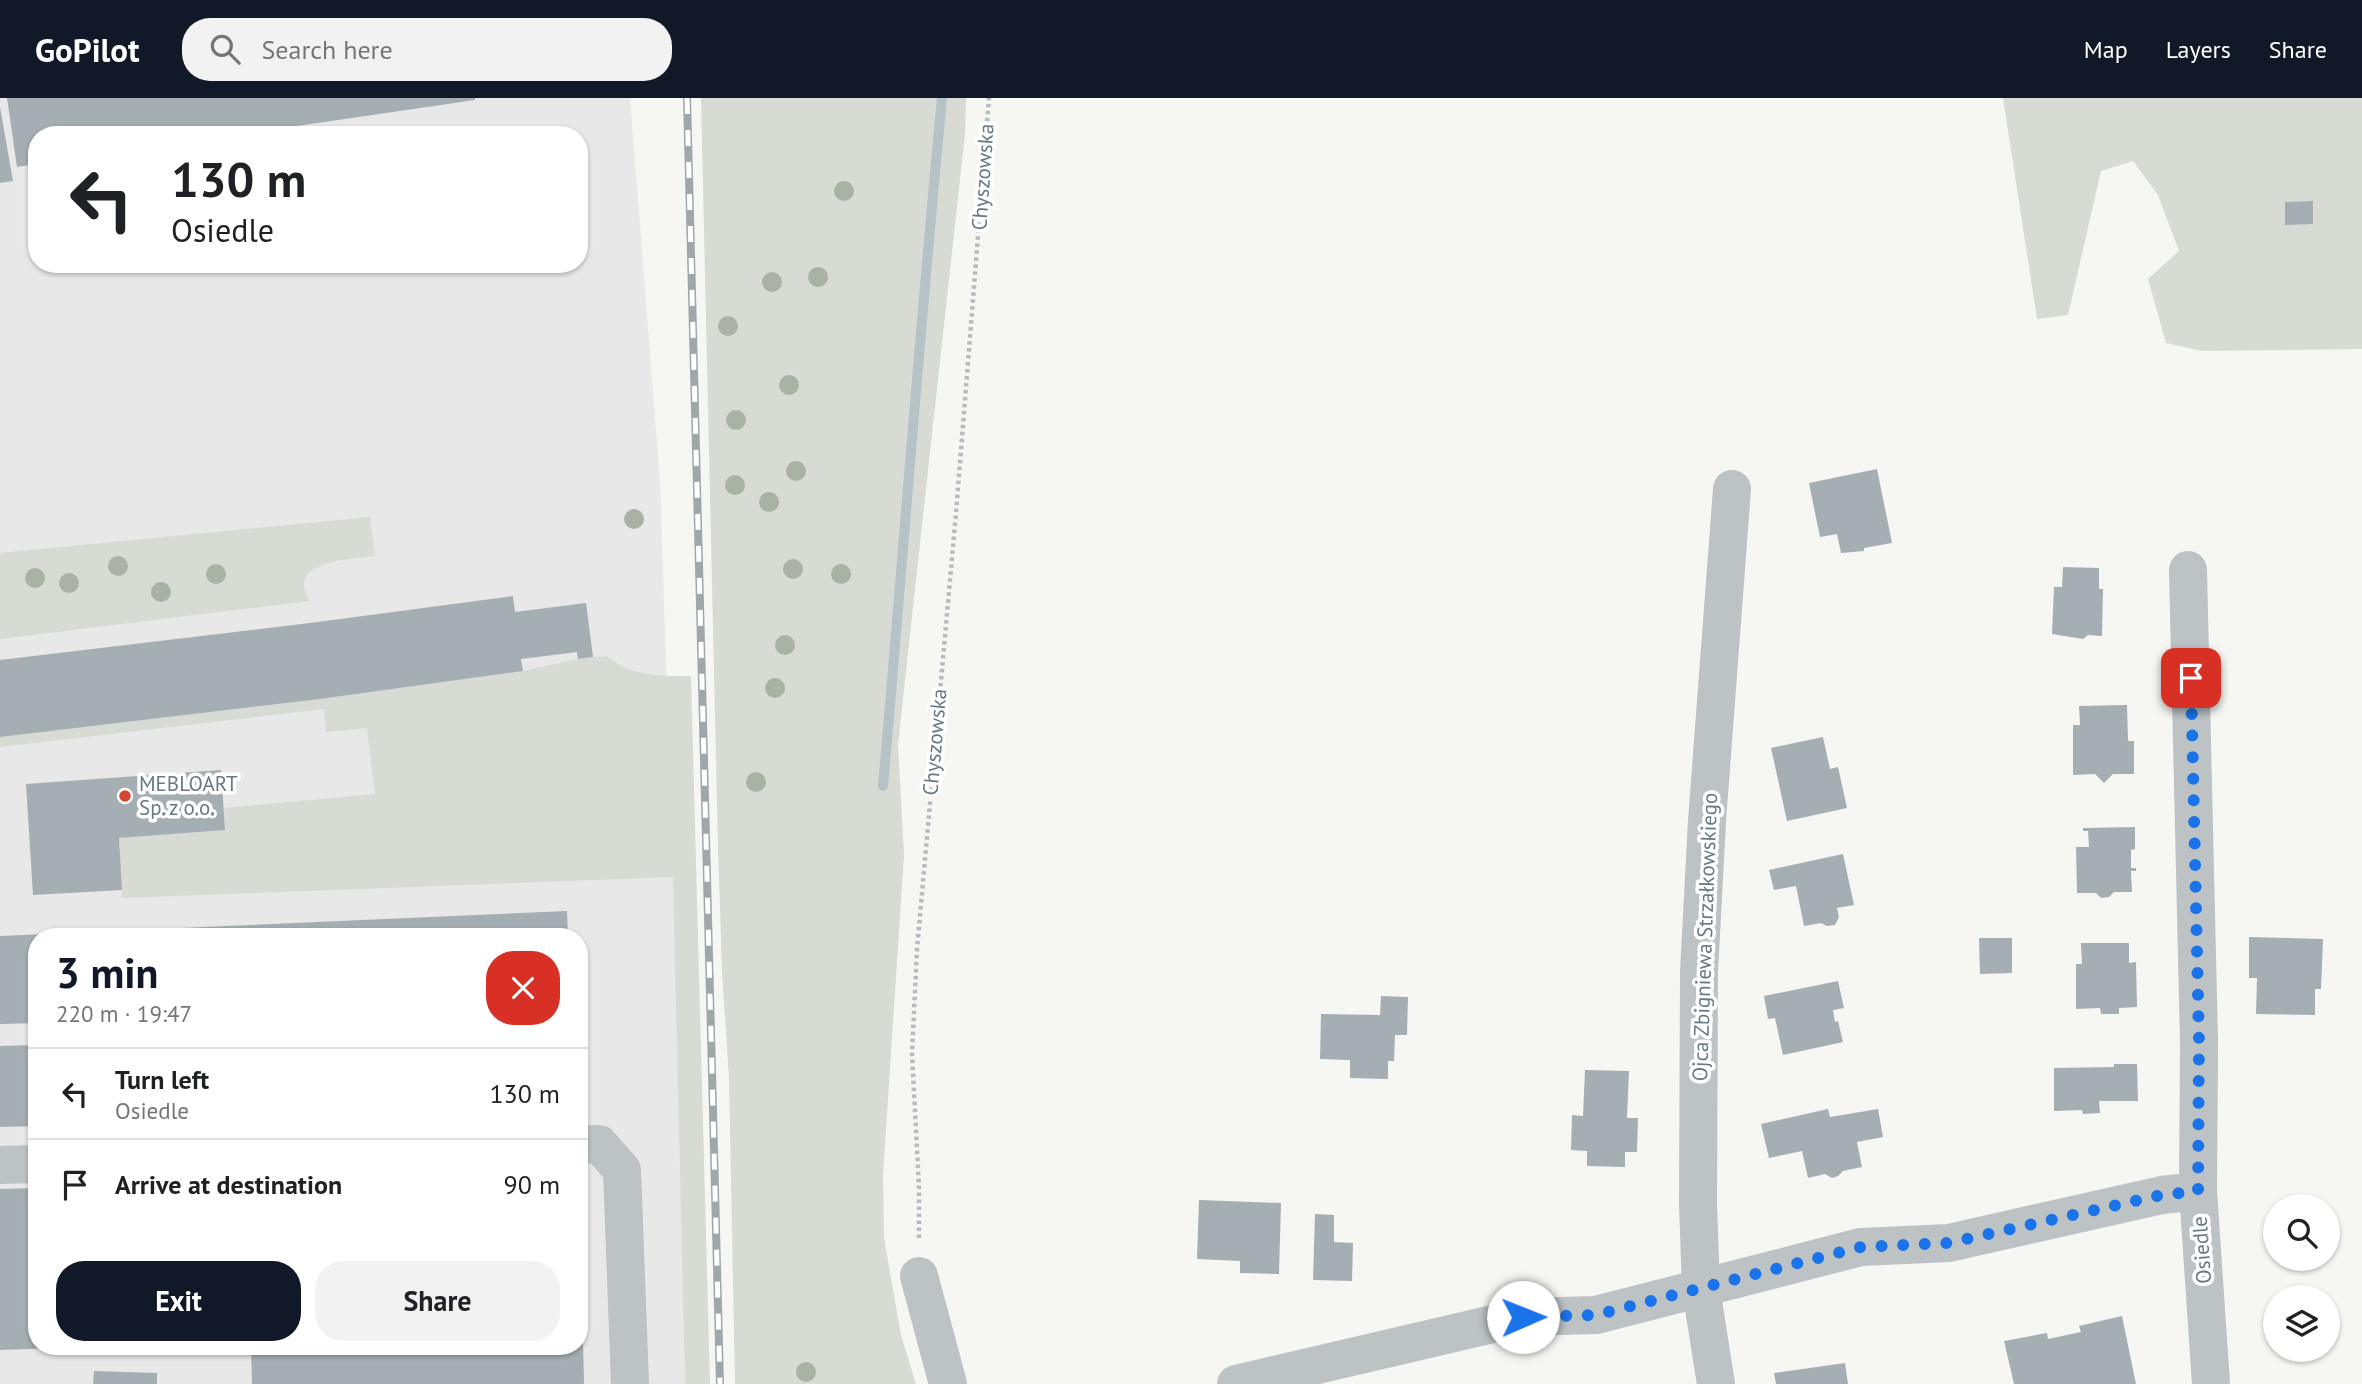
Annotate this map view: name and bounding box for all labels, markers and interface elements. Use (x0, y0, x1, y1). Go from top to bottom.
search box (182, 18, 672, 81)
text: GoPilot (35, 28, 140, 71)
icon: search (206, 30, 244, 68)
text: Search here (262, 33, 393, 66)
text: Map (2084, 34, 2128, 65)
text: Layers (2166, 34, 2231, 65)
text: Share (2269, 34, 2327, 65)
street label: Chyszowska (965, 123, 1000, 231)
text: 130 m (171, 147, 306, 211)
icon: left (56, 154, 147, 245)
text: Osiedle (171, 209, 274, 251)
pin (2161, 648, 2221, 708)
icon: arrive (2172, 659, 2210, 697)
street label: Chyszowska (916, 688, 953, 796)
place label: MEBLOART Sp. z o.o. (139, 770, 238, 821)
marker: MEBLOART Sp. z o.o. (117, 788, 133, 804)
street label: Ojca Zbigniewa Strzałkowskiego (1686, 792, 1723, 1082)
text: 3 min (56, 945, 158, 1000)
button: close (486, 951, 560, 1025)
text: 220 m · 19:47 (56, 999, 192, 1028)
text: Turn left (115, 1063, 209, 1096)
icon: left (56, 1075, 94, 1113)
text: 130 m (489, 1077, 560, 1110)
text: Osiedle (115, 1096, 189, 1125)
icon: arrive (56, 1166, 94, 1204)
text: Arrive at destination (115, 1168, 342, 1201)
text: 90 m (504, 1168, 560, 1201)
map controls (2263, 1194, 2340, 1362)
button: search (2263, 1194, 2340, 1271)
street label: Osiedle (2186, 1215, 2217, 1285)
button: Exit (56, 1261, 301, 1341)
button: Share (315, 1261, 560, 1341)
position arrow (1486, 1280, 1560, 1354)
button: layers (2263, 1285, 2340, 1362)

